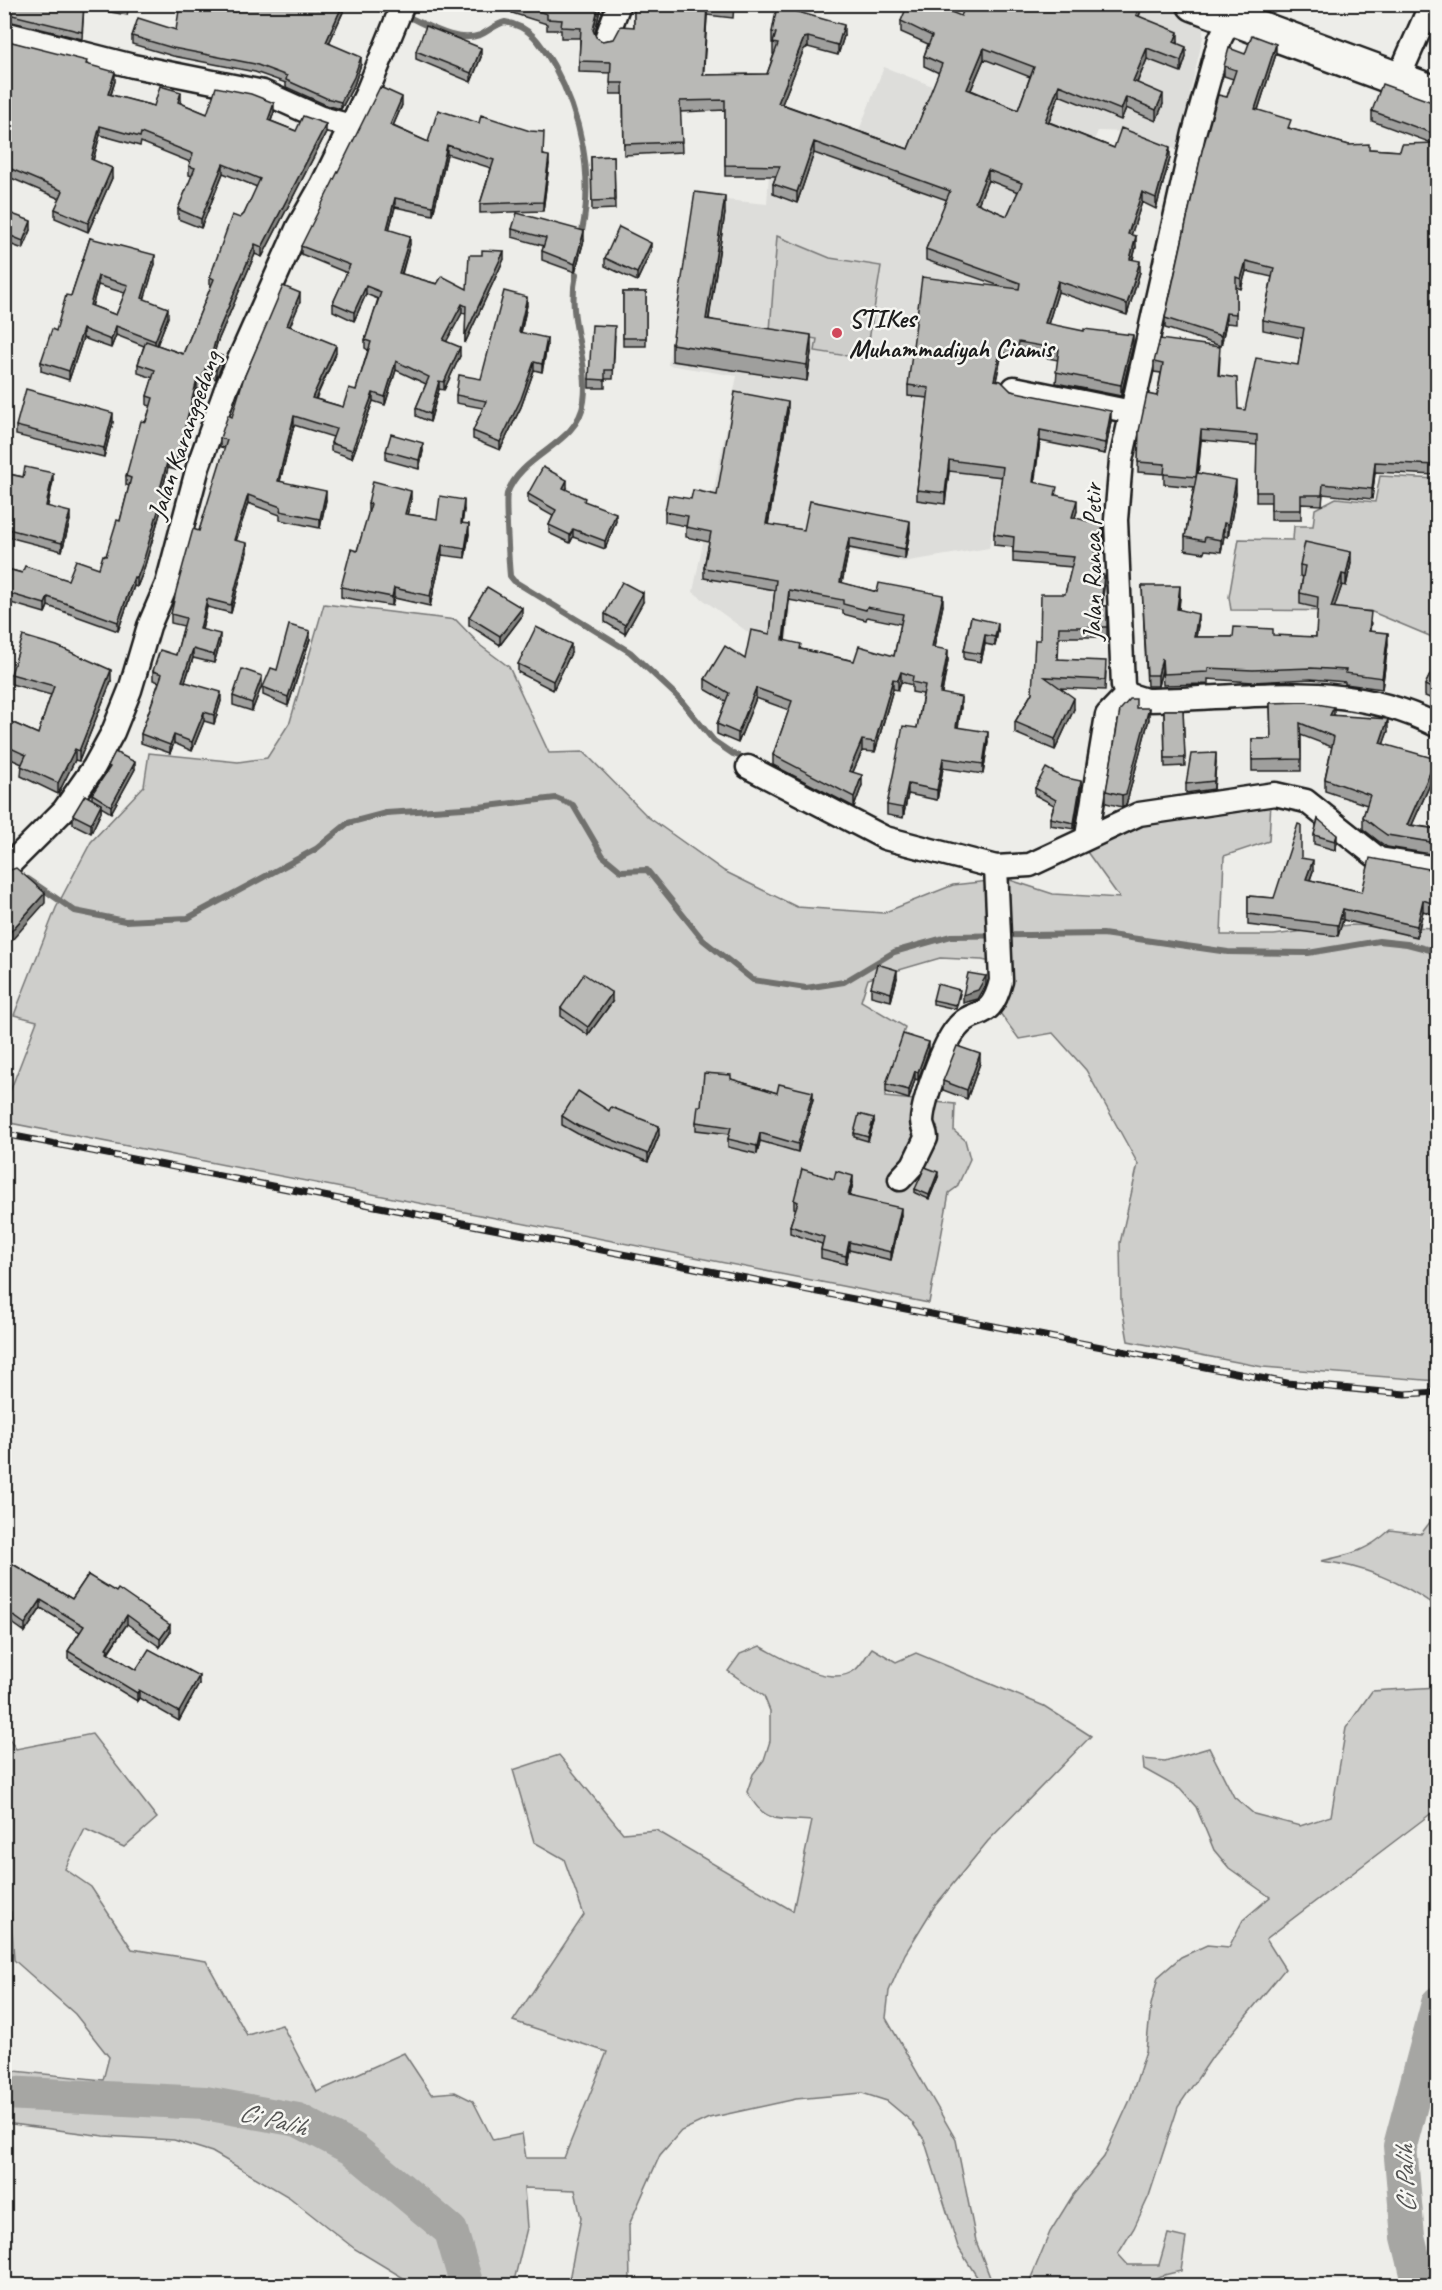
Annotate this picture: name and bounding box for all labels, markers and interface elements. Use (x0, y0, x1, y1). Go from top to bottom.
place label: STIKes Muhammadiyah Ciamis (849, 302, 1056, 365)
marker: STIKes Muhammadiyah Ciamis (830, 326, 844, 340)
street label: Jalan Karanggedang (139, 345, 229, 525)
street label: Jalan Ranca Petir (1076, 481, 1109, 643)
water label: Ci Palih (236, 2094, 312, 2144)
water label: Ci Palih (1387, 2143, 1423, 2214)

